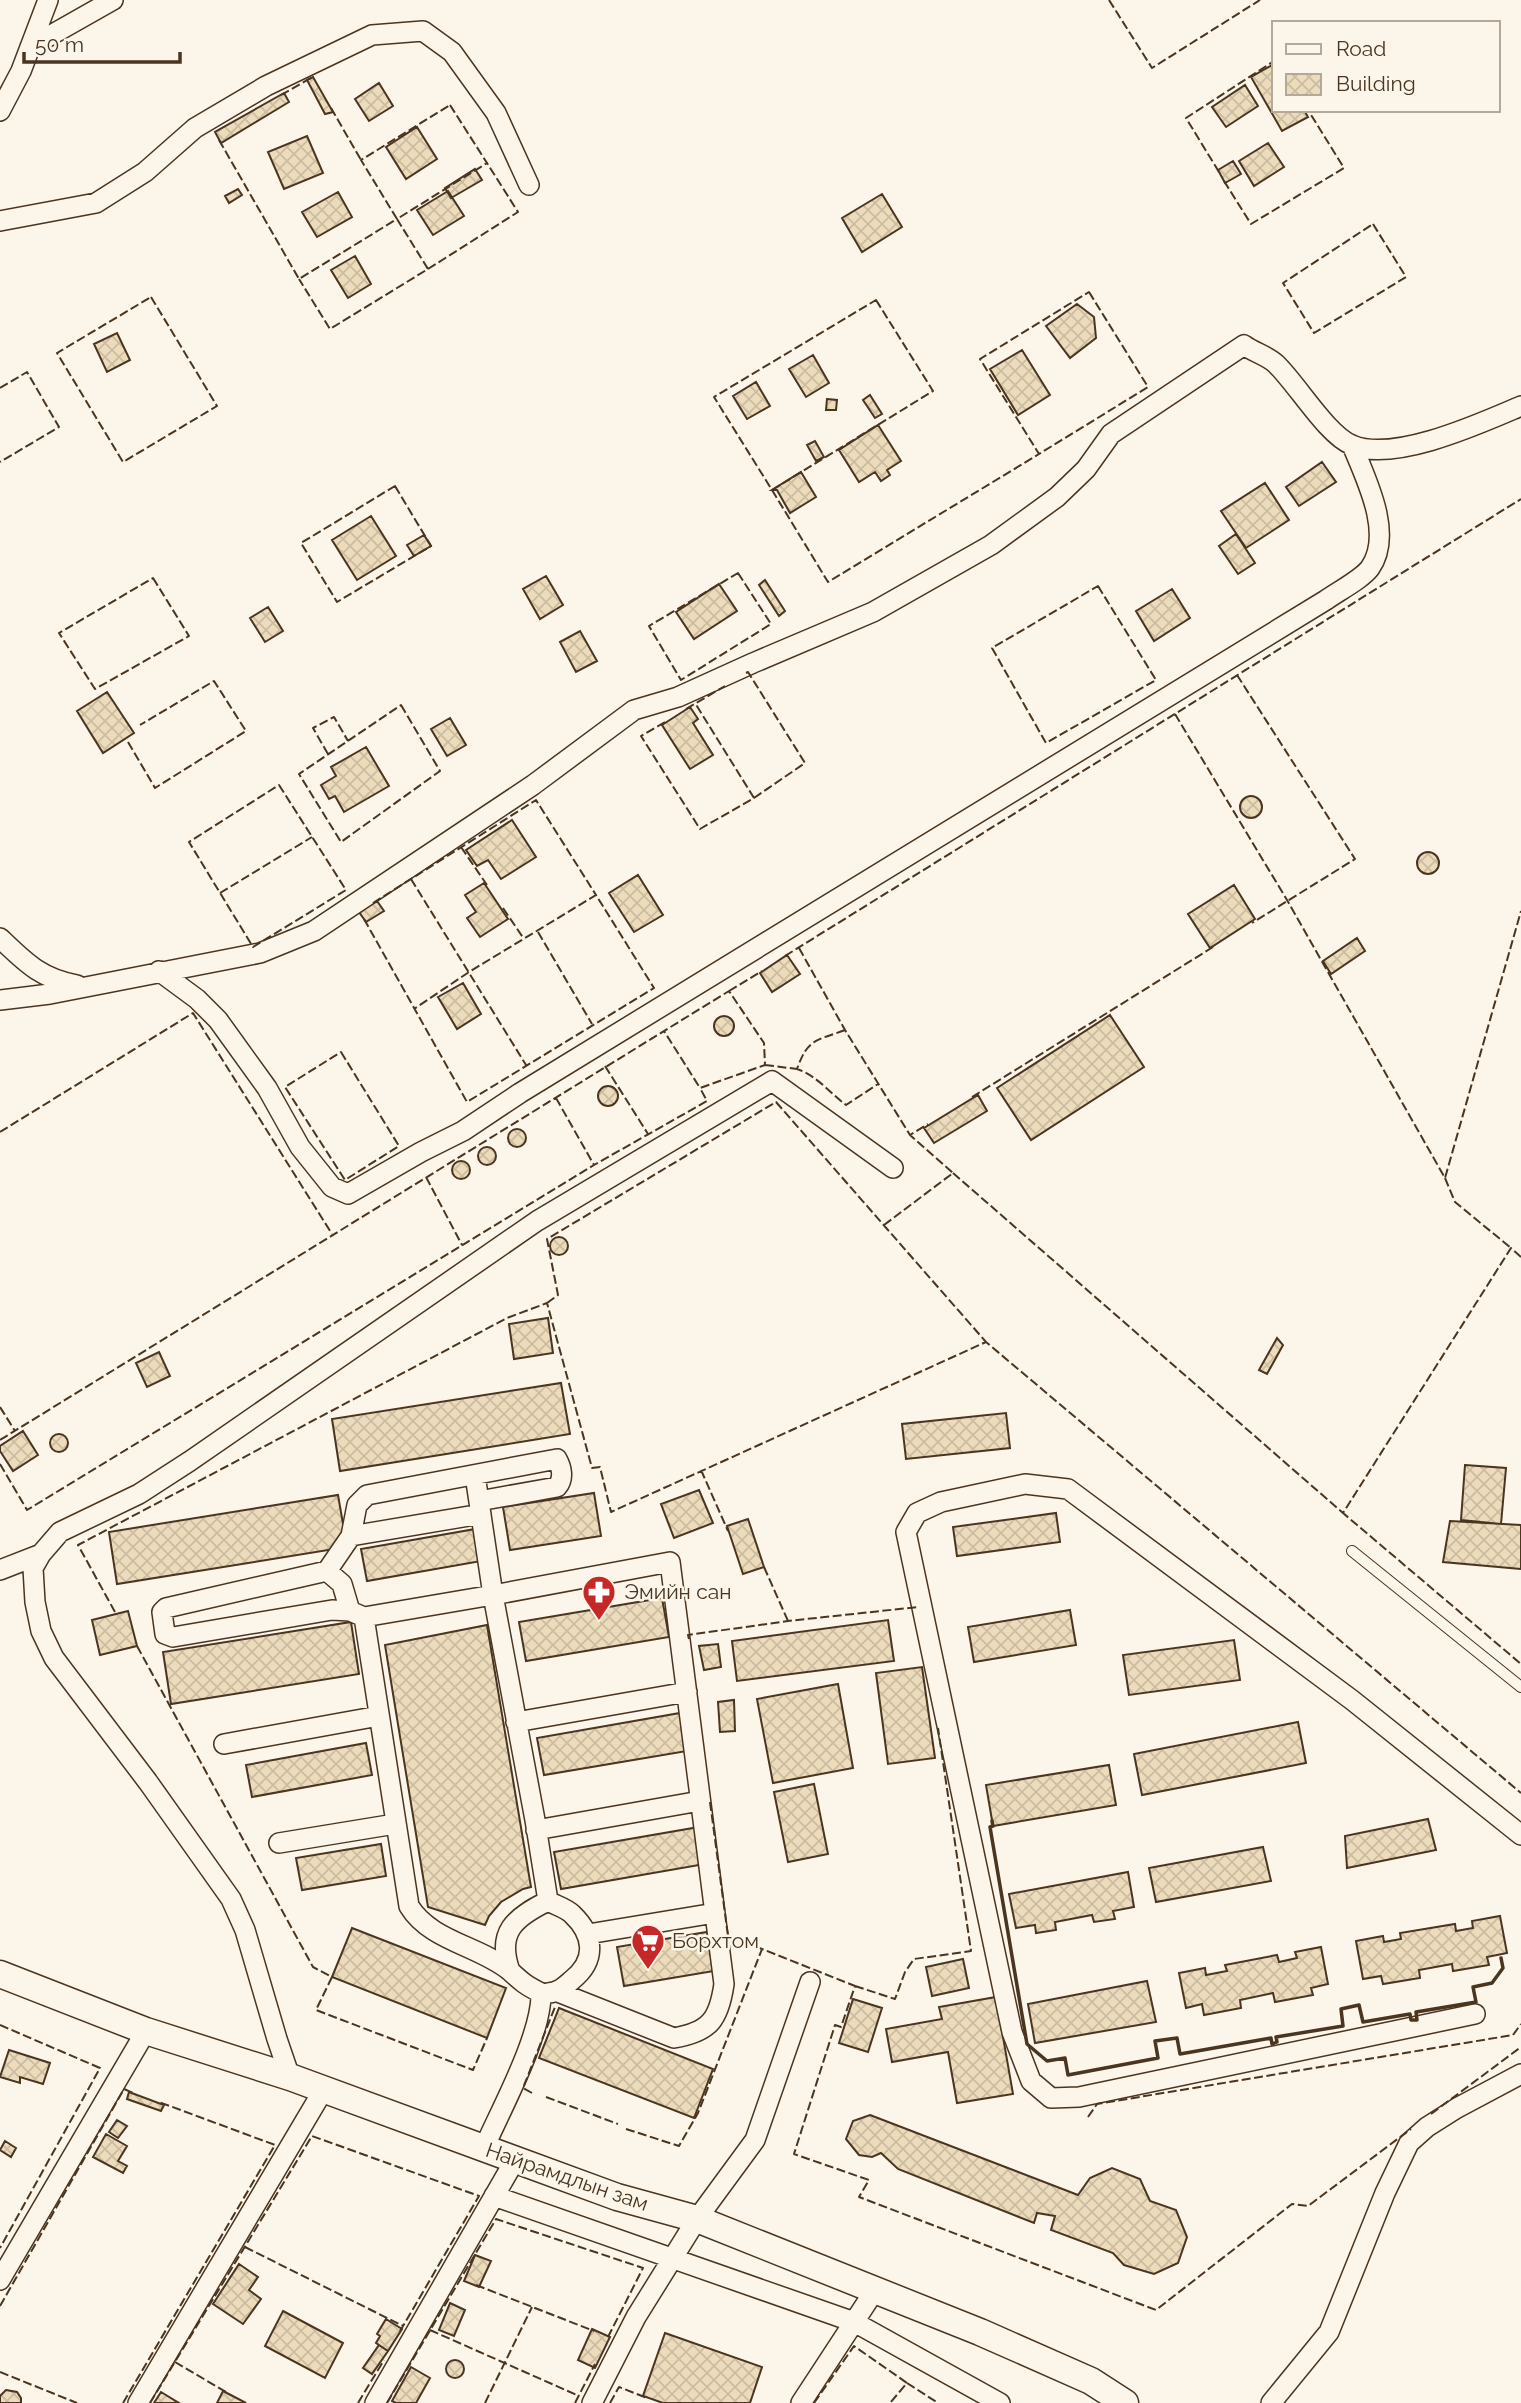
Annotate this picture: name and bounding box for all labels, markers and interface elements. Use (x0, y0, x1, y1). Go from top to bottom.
scale bar (24, 21, 180, 65)
legend (1272, 21, 1500, 112)
text: 50 m (35, 32, 84, 57)
text: Road (1336, 36, 1386, 61)
text: Building (1336, 71, 1416, 96)
pharmacy icon: Эмийн сан (580, 1573, 618, 1622)
place label: Эмийн сан (624, 1579, 731, 1604)
supermarket icon: Борхтом (629, 1922, 667, 1971)
place label: Борхтом (672, 1928, 759, 1953)
street label: Найрамдлын зам (483, 2137, 652, 2216)

